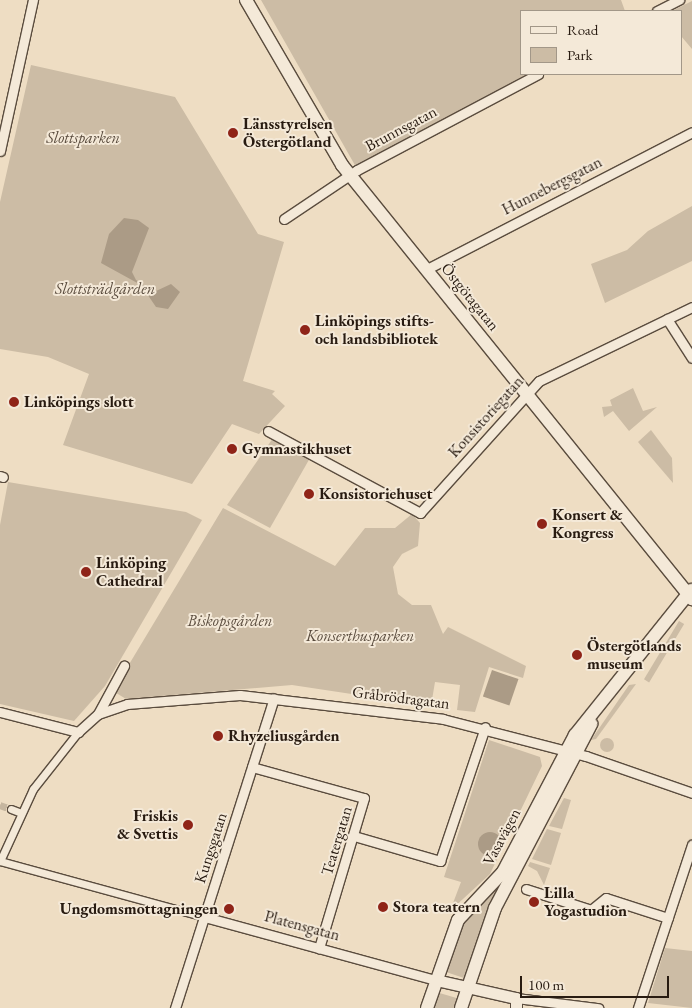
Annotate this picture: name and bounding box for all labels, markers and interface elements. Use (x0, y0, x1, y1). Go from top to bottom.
legend (520, 10, 682, 75)
text: Road (567, 20, 598, 39)
text: Park (567, 45, 593, 64)
street label: Brunnsgatan (362, 102, 440, 156)
place label: Länsstyrelsen Östergötland (243, 114, 333, 152)
marker: Länsstyrelsen Östergötland (227, 127, 239, 139)
park label: Slottsparken (46, 128, 120, 148)
street label: Hunnebergsgatan (499, 153, 605, 219)
street label: Östgötagatan (437, 259, 503, 335)
park label: Slottsträdgården (55, 279, 155, 299)
place label: Linköpings stifts- och landsbibliotek (315, 311, 438, 349)
marker: Linköpings stifts- och landsbibliotek (299, 324, 311, 336)
street label: Konsistoriegatan (444, 372, 528, 462)
place label: Linköpings slott (24, 392, 134, 412)
marker: Linköpings slott (8, 396, 20, 408)
place label: Gymnastikhuset (242, 439, 352, 459)
marker: Gymnastikhuset (226, 443, 238, 455)
place label: Konsistoriehuset (319, 484, 432, 504)
marker: Konsistoriehuset (303, 488, 315, 500)
place label: Konsert & Kongress (552, 505, 623, 543)
marker: Konsert & Kongress (536, 518, 548, 530)
place label: Linköping Cathedral (96, 553, 166, 591)
marker: Linköping Cathedral (80, 566, 92, 578)
park label: Biskopsgården (188, 611, 272, 631)
park label: Konserthusparken (306, 626, 414, 646)
place label: Östergötlands museum (587, 636, 681, 674)
marker: Östergötlands museum (571, 649, 583, 661)
street label: Gråbrödragatan (351, 683, 451, 713)
place label: Rhyzeliusgården (228, 726, 340, 746)
marker: Rhyzeliusgården (212, 730, 224, 742)
street label: Teatergatan (317, 804, 357, 878)
street label: Vasavägen (479, 805, 525, 869)
place label: Friskis & Svettis (117, 806, 178, 844)
street label: Kungsgatan (191, 810, 231, 886)
marker: Friskis & Svettis (182, 819, 194, 831)
place label: Lilla Yogastudion (544, 883, 627, 921)
marker: Lilla Yogastudion (528, 896, 540, 908)
place label: Stora teatern (393, 897, 480, 917)
place label: Ungdomsmottagningen (60, 899, 218, 919)
marker: Stora teatern (377, 901, 389, 913)
marker: Ungdomsmottagningen (222, 902, 236, 916)
street label: Platensgatan (262, 907, 342, 945)
scale bar (522, 966, 671, 998)
text: 100 m (528, 975, 564, 994)

